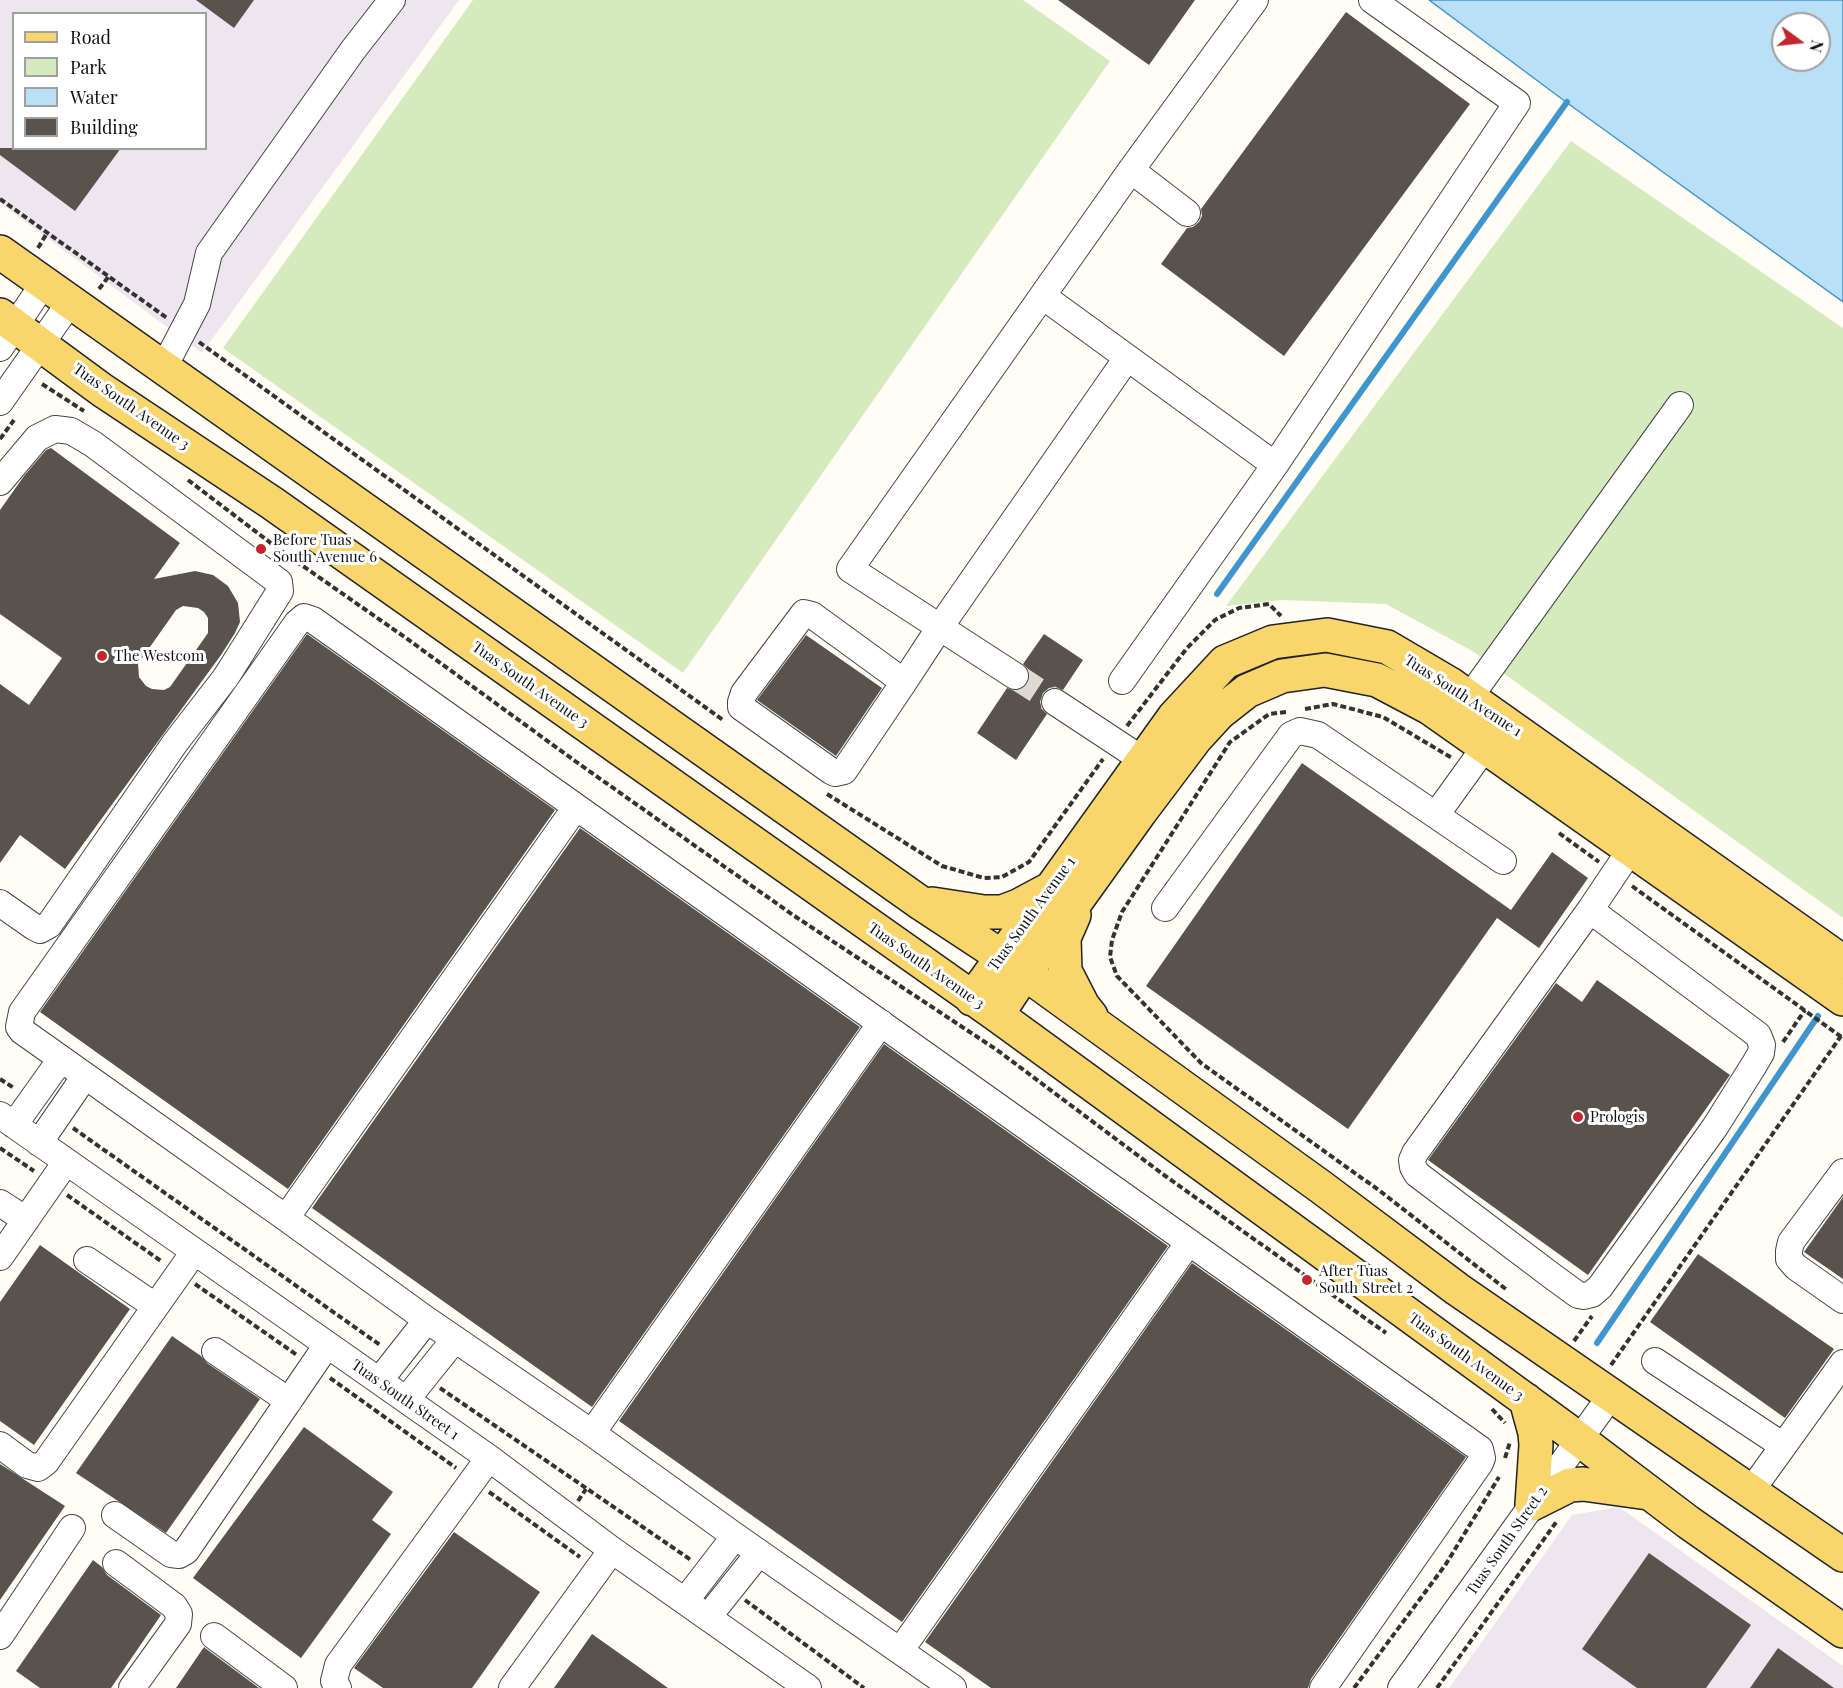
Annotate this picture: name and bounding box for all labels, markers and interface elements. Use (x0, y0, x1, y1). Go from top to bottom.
legend (12, 12, 207, 150)
north arrow (1771, 12, 1831, 72)
text: Road (70, 25, 111, 49)
text: N (1805, 38, 1829, 55)
text: Park (70, 55, 107, 79)
text: Water (70, 85, 118, 109)
text: Building (70, 115, 138, 139)
street label: Tuas South Avenue 3 (69, 360, 193, 454)
place label: Before Tuas South Avenue 6 (273, 531, 377, 566)
marker: Before Tuas South Avenue 6 (254, 542, 268, 556)
street label: Tuas South Avenue 3 (468, 638, 592, 732)
place label: The Westcom (114, 647, 204, 665)
marker: The Westcom (95, 649, 109, 663)
street label: Tuas South Avenue 1 (1401, 651, 1525, 741)
street label: Tuas South Avenue 1 (985, 853, 1079, 975)
street label: Tuas South Avenue 3 (864, 919, 988, 1013)
place label: Prologis (1590, 1108, 1645, 1126)
marker: Prologis (1571, 1110, 1585, 1124)
place label: After Tuas South Street 2 (1319, 1262, 1413, 1297)
marker: After Tuas South Street 2 (1300, 1273, 1314, 1287)
street label: Tuas South Avenue 3 (1405, 1309, 1527, 1405)
street label: Tuas South Street 1 (348, 1356, 462, 1444)
street label: Tuas South Street 2 (1463, 1483, 1551, 1599)

